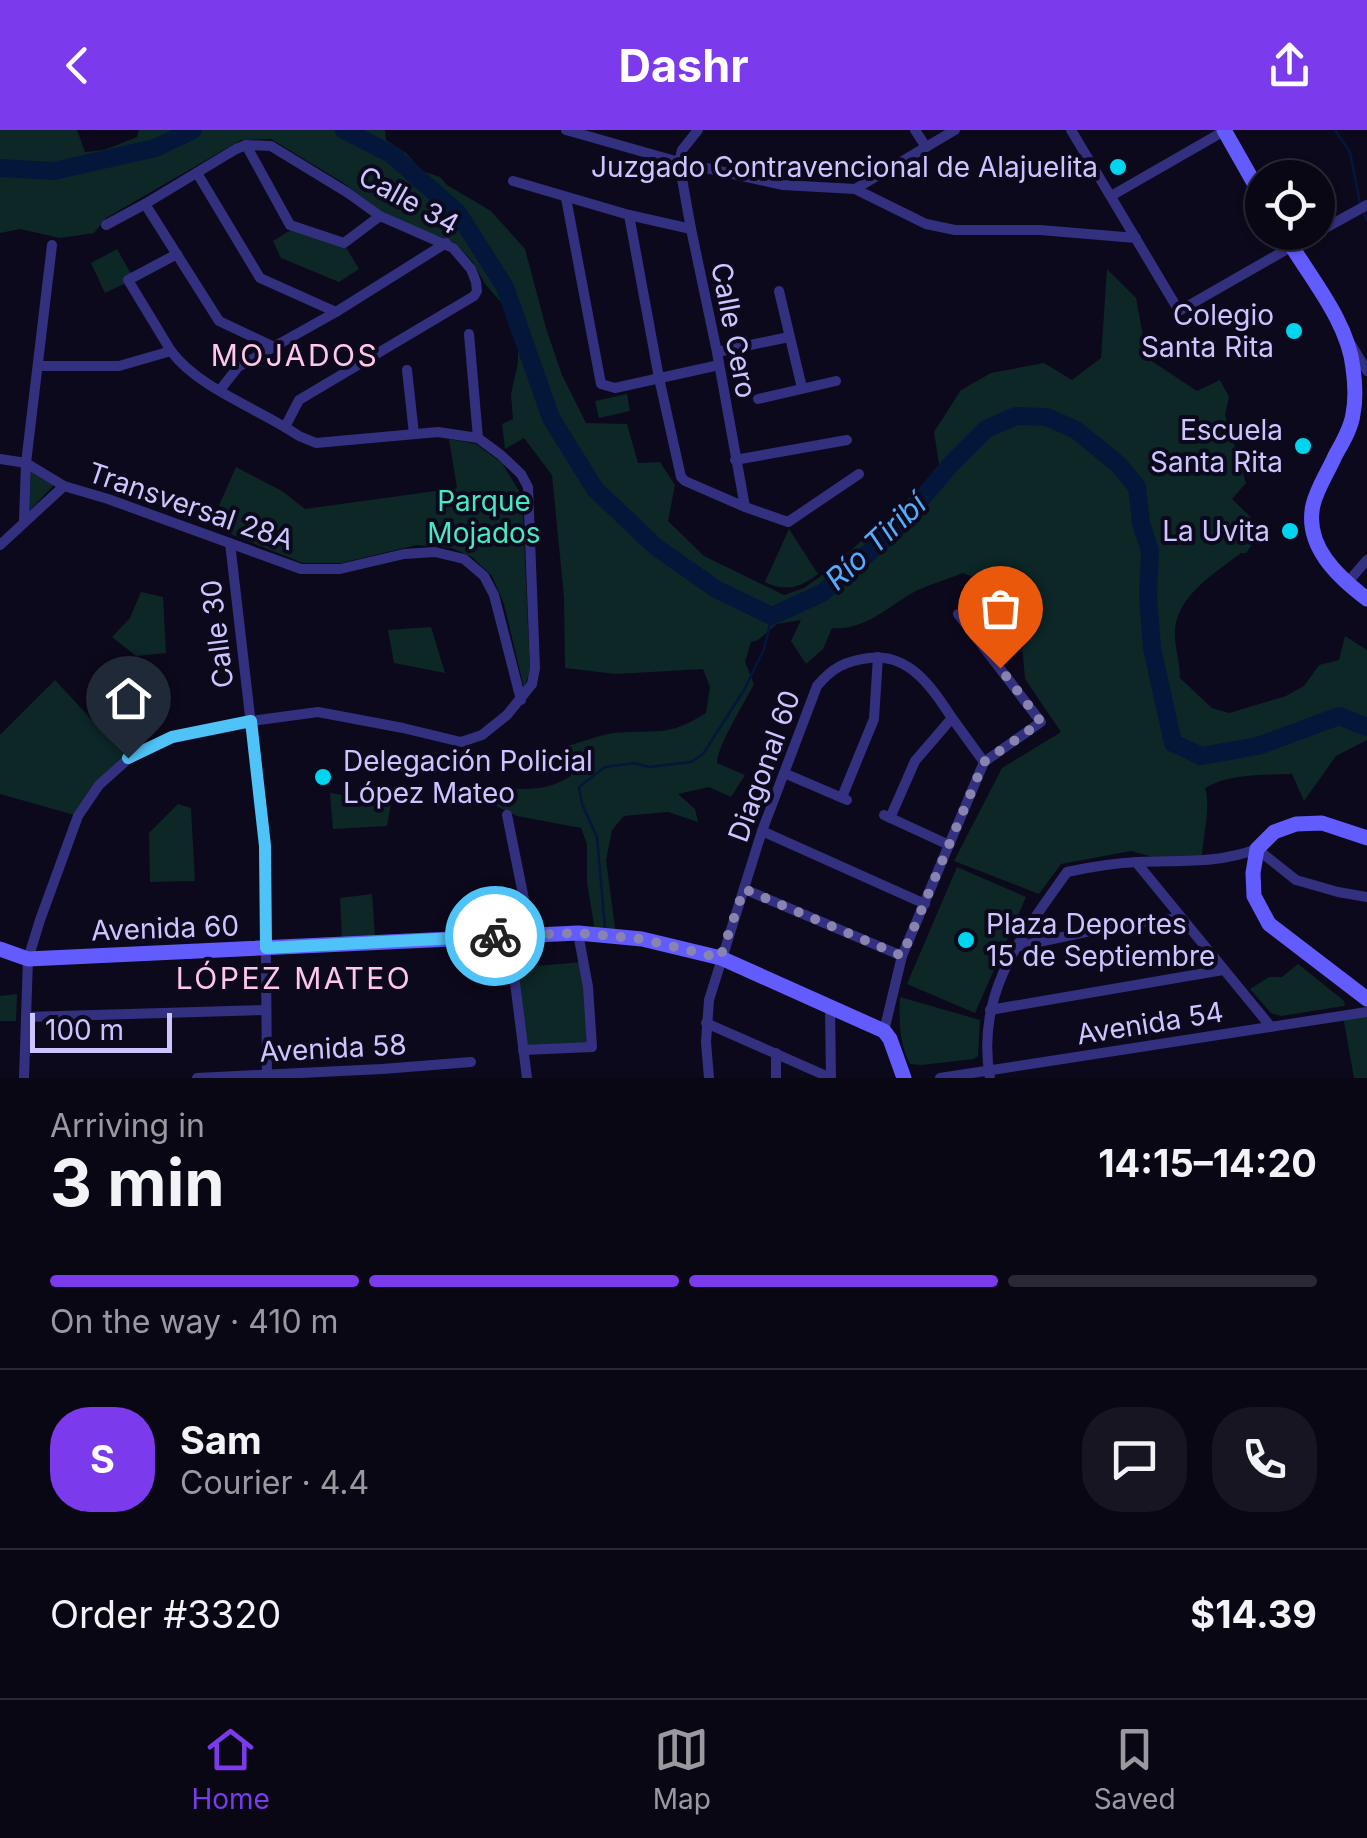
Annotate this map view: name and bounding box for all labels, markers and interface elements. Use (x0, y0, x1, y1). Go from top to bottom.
icon: back (50, 38, 105, 93)
text: Dashr (618, 38, 749, 93)
icon: share (1262, 38, 1317, 93)
place label: Juzgado Contravencional de Alajuelita (591, 150, 1098, 184)
marker: Juzgado Contravencional de Alajuelita (1107, 156, 1129, 178)
street label: Calle 34 (353, 159, 465, 241)
map controls (1245, 160, 1335, 250)
button: locate (1245, 160, 1335, 250)
street label: Calle Cero (704, 259, 764, 401)
place label: Colegio Santa Rita (1141, 298, 1274, 364)
marker: Colegio Santa Rita (1283, 320, 1305, 342)
district label: MOJADOS (211, 337, 379, 373)
place label: Escuela Santa Rita (1150, 413, 1283, 479)
marker: Escuela Santa Rita (1292, 435, 1314, 457)
street label: Transversal 28A (84, 455, 298, 557)
park label: Parque Mojados (427, 484, 541, 550)
water label: Río Tiribí (818, 484, 935, 597)
place label: La Uvita (1162, 514, 1270, 548)
marker: La Uvita (1279, 520, 1301, 542)
pin (958, 566, 1043, 669)
street label: Calle 30 (193, 578, 241, 690)
icon: bag (973, 581, 1028, 636)
pin (86, 656, 171, 759)
icon: home (101, 671, 156, 726)
street label: Diagonal 60 (721, 686, 807, 846)
place label: Delegación Policial López Mateo (343, 744, 593, 810)
marker: Delegación Policial López Mateo (312, 766, 334, 788)
courier (445, 886, 545, 986)
place label: Plaza Deportes 15 de Septiembre (986, 907, 1215, 973)
street label: Avenida 60 (90, 908, 240, 948)
icon: bike (468, 909, 523, 964)
marker: Plaza Deportes 15 de Septiembre (955, 929, 977, 951)
district label: LÓPEZ MATEO (176, 960, 412, 996)
street label: Avenida 54 (1074, 995, 1226, 1051)
scale bar (30, 1008, 172, 1053)
text: 100 m (45, 1013, 124, 1047)
street label: Avenida 58 (259, 1027, 407, 1069)
text: Arriving in (50, 1106, 205, 1145)
text: 14:15–14:20 (1098, 1140, 1317, 1186)
text: 3 min (50, 1143, 225, 1222)
text: On the way · 410 m (50, 1302, 339, 1341)
button: chat (1082, 1407, 1187, 1512)
button: phone (1212, 1407, 1317, 1512)
text: Sam (180, 1417, 262, 1463)
text: S (90, 1436, 115, 1482)
text: Courier · 4.4 (180, 1463, 369, 1502)
text: Order #3320 (50, 1591, 281, 1637)
text: $14.39 (1190, 1591, 1317, 1637)
tab: Home (191, 1722, 270, 1816)
tab: Map (653, 1722, 711, 1816)
tab: Saved (1094, 1722, 1176, 1816)

